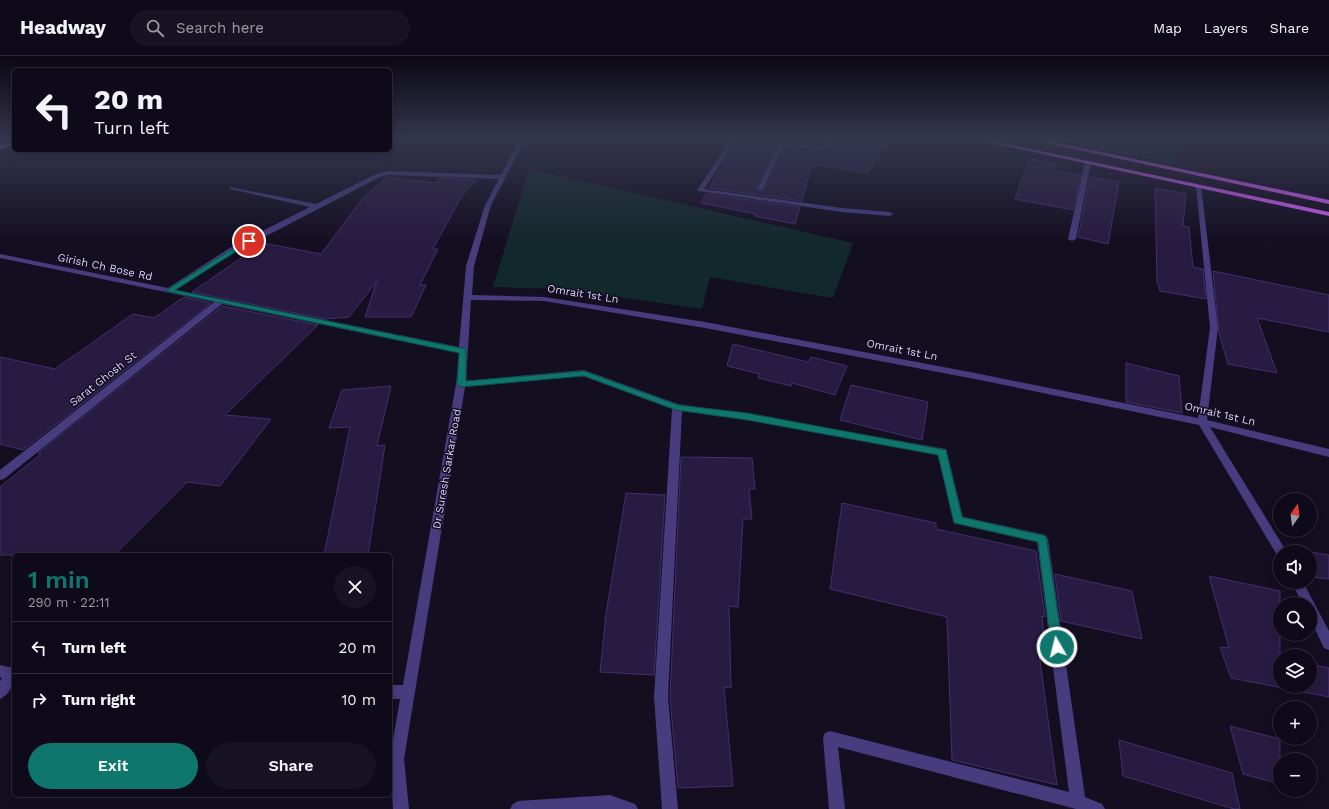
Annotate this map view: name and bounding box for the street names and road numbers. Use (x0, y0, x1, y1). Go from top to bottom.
street label: Girish Ch Bose Rd (56, 251, 154, 283)
street label: Omrait 1st Ln (546, 282, 620, 306)
street label: Omrait 1st Ln (865, 337, 939, 363)
street label: Sarat Ghosh St (67, 349, 139, 409)
street label: Omrait 1st Ln (1183, 400, 1257, 428)
street label: Dr Suresh Sarkar Road (430, 408, 464, 530)

